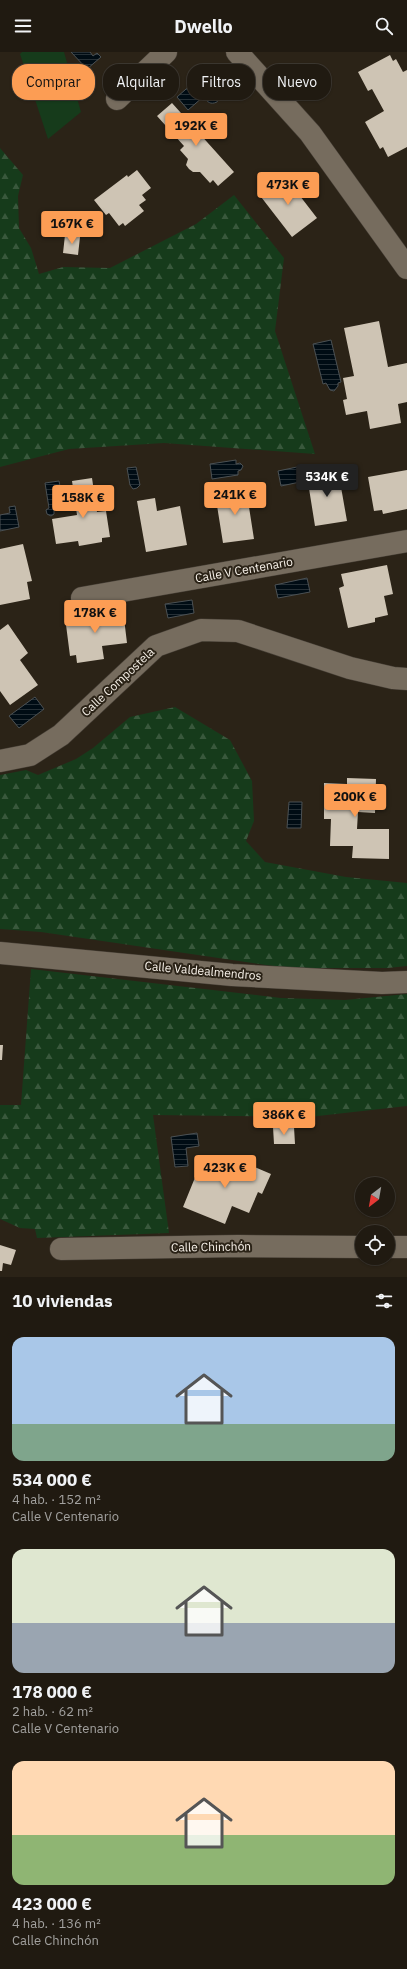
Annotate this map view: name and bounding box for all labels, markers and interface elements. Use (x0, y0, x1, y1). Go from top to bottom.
icon: menu (12, 15, 34, 37)
text: Dwello (174, 15, 233, 38)
icon: search (373, 15, 395, 37)
chip: Comprar (12, 64, 95, 100)
chip: Alquilar (103, 64, 179, 100)
chip: Filtros (187, 64, 255, 100)
chip: Nuevo (263, 64, 331, 100)
pin: 192K € (163, 113, 229, 147)
text: 192K € (174, 117, 218, 134)
pin: 473K € (255, 172, 321, 206)
text: 473K € (266, 176, 310, 193)
pin: 167K € (39, 211, 105, 245)
text: 167K € (50, 215, 94, 232)
pin: 534K € (294, 464, 360, 498)
text: 534K € (305, 468, 349, 485)
pin: 241K € (202, 482, 268, 516)
pin: 158K € (50, 485, 116, 519)
text: 241K € (213, 486, 257, 503)
text: 158K € (61, 489, 105, 506)
street label: Calle V Centenario (194, 553, 294, 585)
pin: 178K € (62, 600, 128, 634)
text: 178K € (73, 604, 117, 621)
street label: Calle Compostela (78, 644, 158, 719)
pin: 200K € (322, 784, 388, 818)
text: 200K € (333, 788, 377, 805)
street label: Calle Valdealmendros (144, 958, 262, 983)
pin: 386K € (251, 1102, 317, 1136)
text: 386K € (262, 1106, 306, 1123)
pin: 423K € (192, 1155, 258, 1189)
text: 423K € (203, 1159, 247, 1176)
north arrow (355, 1177, 395, 1217)
map controls (355, 1177, 395, 1265)
button: locate (355, 1225, 395, 1265)
street label: Calle Chinchón (171, 1238, 251, 1255)
text: 10 viviendas (12, 1290, 113, 1312)
icon: filters (373, 1290, 395, 1312)
icon: home (168, 1363, 240, 1435)
text: 534 000 € (12, 1469, 92, 1491)
text: 4 hab. · 152 m² (12, 1491, 101, 1508)
text: Calle V Centenario (12, 1508, 119, 1525)
icon: home (168, 1575, 240, 1647)
text: 178 000 € (12, 1681, 92, 1703)
text: 2 hab. · 62 m² (12, 1703, 93, 1720)
text: Calle V Centenario (12, 1720, 119, 1737)
icon: home (168, 1787, 240, 1859)
text: 423 000 € (12, 1893, 92, 1915)
text: 4 hab. · 136 m² (12, 1915, 101, 1932)
text: Calle Chinchón (12, 1932, 99, 1949)

